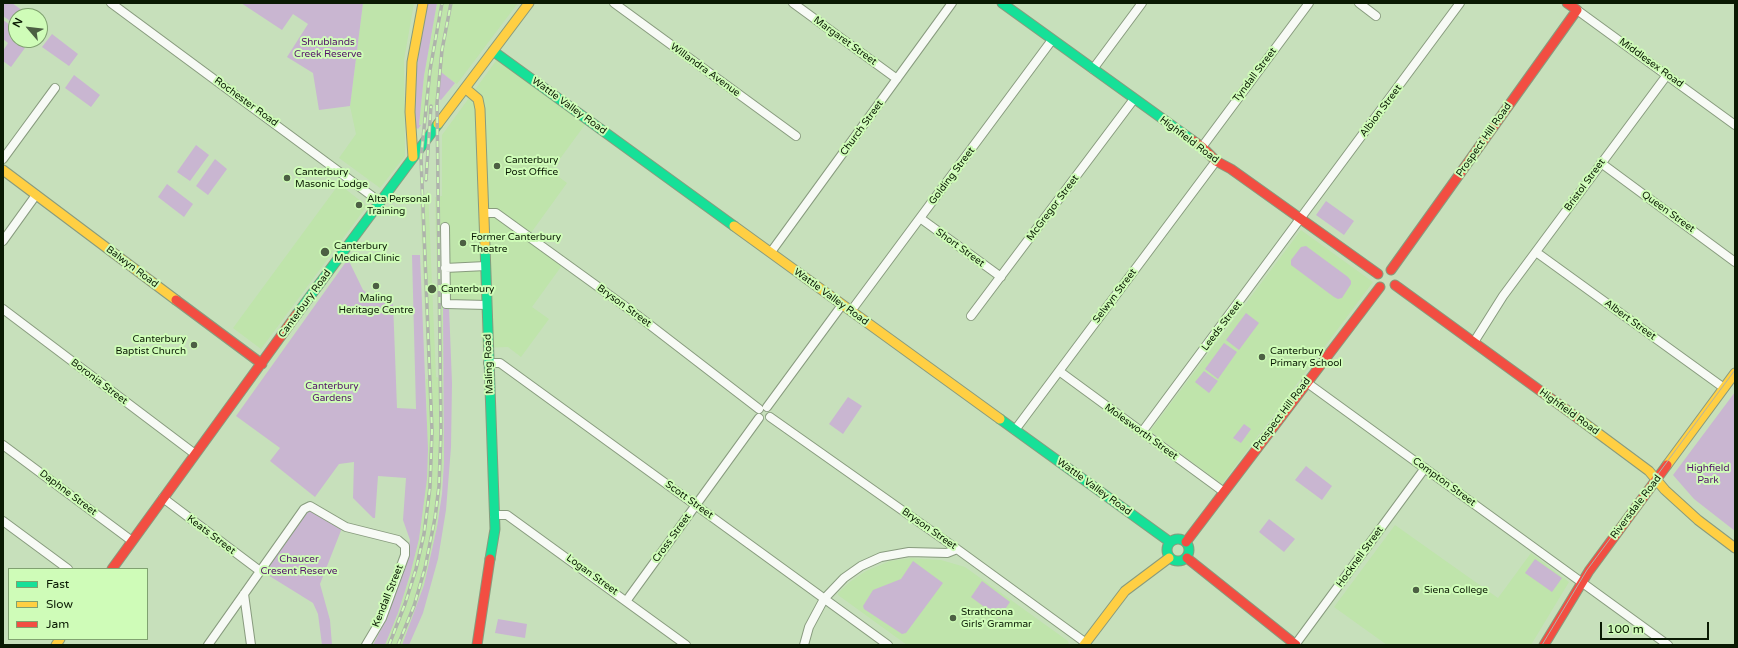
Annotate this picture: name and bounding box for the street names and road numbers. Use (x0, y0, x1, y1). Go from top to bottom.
street label: Margaret Street (811, 14, 879, 68)
street label: Middlesex Road (1617, 36, 1685, 90)
street label: Willandra Avenue (668, 41, 742, 99)
street label: Tyndall Street (1231, 45, 1279, 105)
street label: Rochester Road (212, 75, 280, 129)
street label: Wattle Valley Road (529, 75, 609, 137)
street label: Albion Street (1358, 83, 1404, 139)
street label: Church Street (838, 98, 886, 158)
street label: Prospect Hill Road (1454, 101, 1514, 179)
street label: Highfield Road (1157, 114, 1221, 166)
street label: Golding Street (927, 145, 977, 207)
street label: Bristol Street (1562, 157, 1608, 213)
street label: McGregor Street (1024, 173, 1082, 243)
street label: Queen Street (1639, 189, 1697, 235)
street label: Short Street (933, 226, 987, 270)
street label: Balwyn Road (104, 244, 160, 290)
street label: Wattle Valley Road (791, 266, 871, 328)
street label: Selwyn Street (1091, 266, 1139, 326)
street label: Canterbury Road (276, 268, 334, 340)
street label: Bryson Street (594, 282, 654, 330)
street label: Albert Street (1602, 297, 1658, 343)
street label: Leeds Street (1199, 299, 1245, 353)
street label: Maling Road (482, 334, 496, 394)
street label: Boronia Street (68, 357, 130, 407)
street label: Prospect Hill Road (1251, 375, 1313, 453)
street label: Highfield Road (1537, 386, 1601, 438)
street label: Molesworth Street (1102, 401, 1180, 463)
street label: Compton Street (1410, 455, 1478, 509)
street label: Wattle Valley Road (1054, 456, 1134, 518)
street label: Daphne Street (37, 468, 99, 518)
street label: Riversdale Road (1608, 473, 1664, 541)
street label: Scott Street (663, 479, 715, 521)
street label: Bryson Street (899, 506, 959, 552)
street label: Cross Street (650, 511, 694, 565)
street label: Keats Street (184, 513, 238, 557)
street label: Hocknell Street (1334, 524, 1386, 590)
street label: Logan Street (564, 552, 620, 598)
street label: Kendall Street (370, 563, 406, 629)

